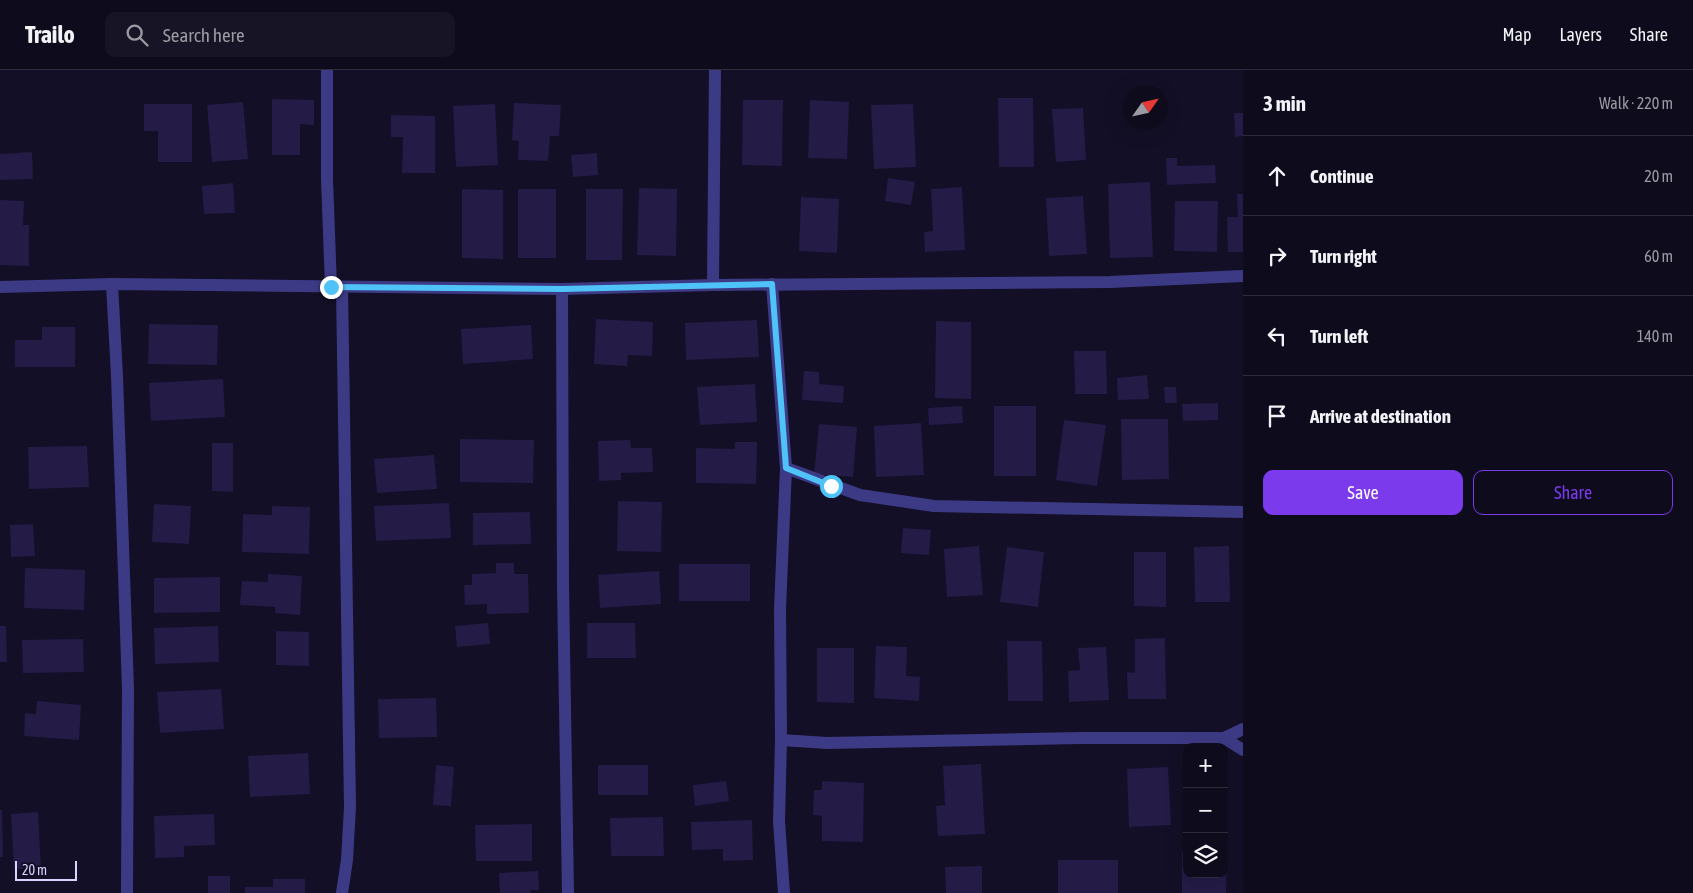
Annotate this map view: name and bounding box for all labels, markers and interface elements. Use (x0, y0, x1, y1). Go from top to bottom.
search box (105, 12, 455, 57)
text: Trailo (25, 21, 75, 48)
icon: search (123, 21, 151, 49)
text: Search here (163, 24, 245, 46)
text: Map (1502, 24, 1531, 45)
text: Layers (1559, 24, 1602, 45)
text: Share (1630, 24, 1668, 45)
north arrow (1123, 85, 1168, 130)
text: 3 min (1263, 91, 1306, 115)
text: Walk · 220 m (1599, 94, 1673, 112)
icon: ahead (1263, 162, 1291, 190)
text: Continue (1310, 165, 1374, 187)
text: 20 m (1644, 167, 1673, 185)
icon: right (1263, 242, 1291, 270)
text: Turn right (1310, 245, 1377, 267)
text: 60 m (1644, 247, 1673, 265)
route end (320, 276, 343, 299)
icon: left (1263, 322, 1291, 350)
text: Turn left (1310, 325, 1368, 347)
text: 140 m (1637, 327, 1673, 345)
icon: arrive (1263, 402, 1291, 430)
text: Arrive at destination (1310, 405, 1451, 427)
button: Save (1263, 470, 1463, 515)
button: Share (1473, 470, 1673, 515)
route start (820, 475, 843, 498)
map controls (1183, 743, 1228, 878)
button: + (1183, 743, 1228, 788)
button: − (1183, 788, 1228, 833)
button: layers (1183, 833, 1228, 878)
scale bar (15, 858, 78, 881)
text: 20 m (22, 862, 47, 878)

